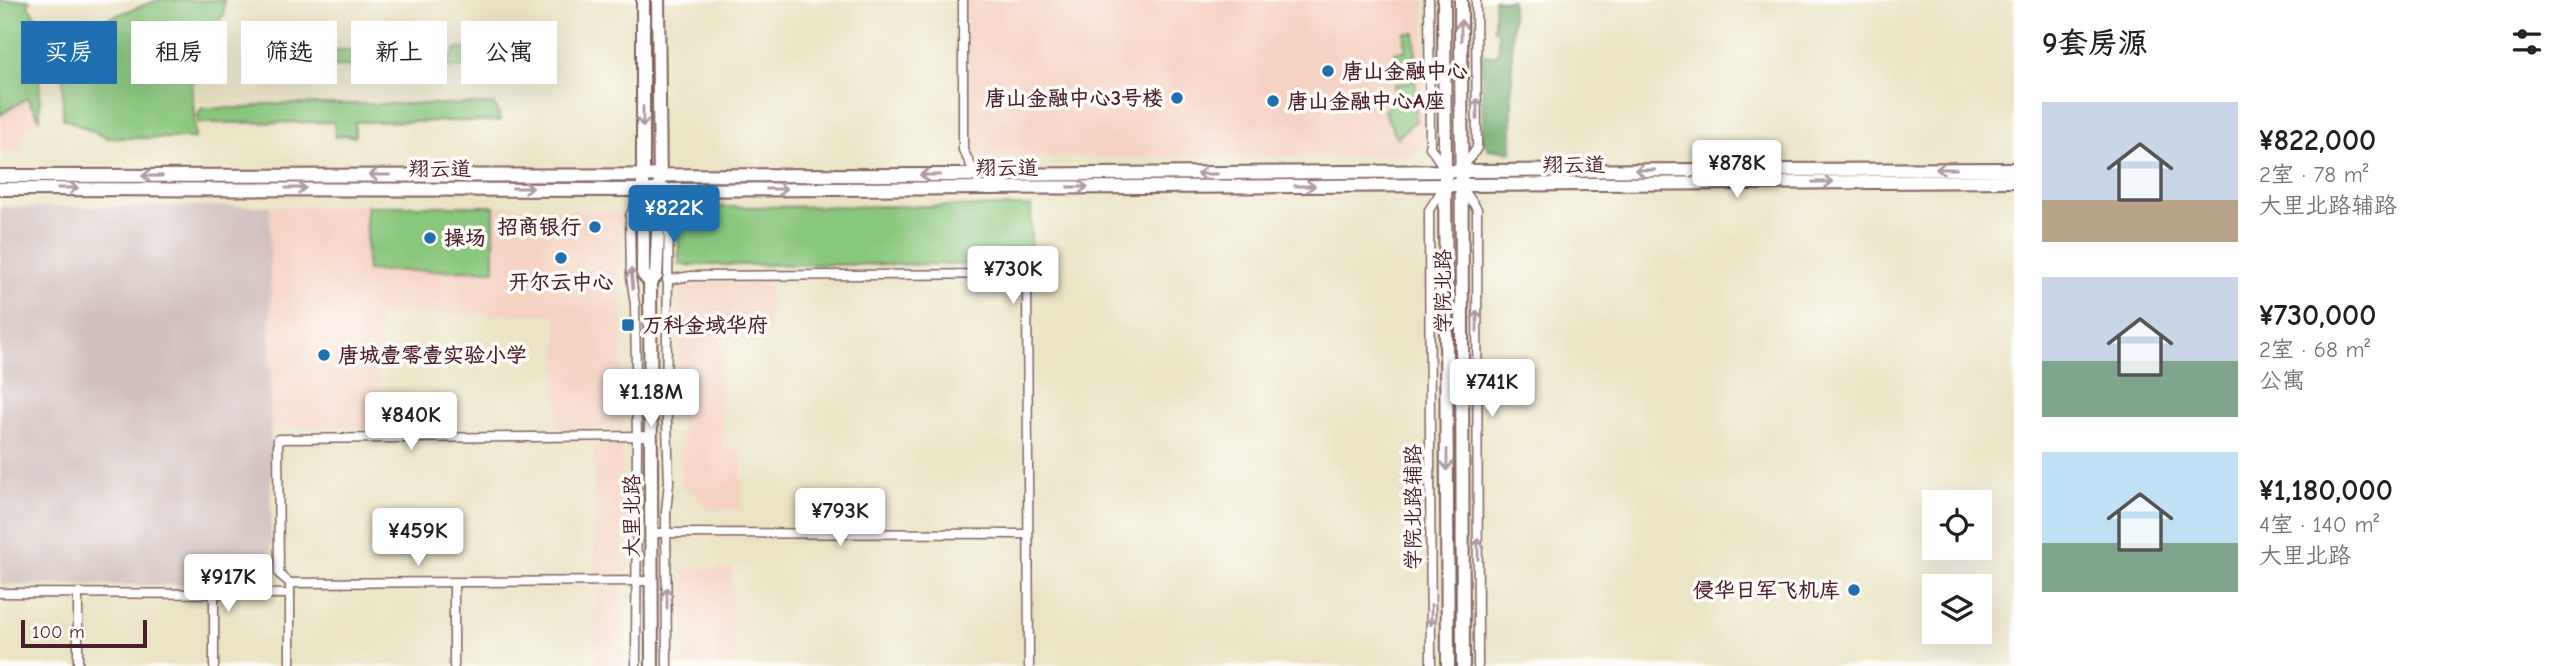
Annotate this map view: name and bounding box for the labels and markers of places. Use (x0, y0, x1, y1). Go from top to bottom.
place label: 唐山金融中心 (1342, 59, 1468, 83)
marker: 唐山金融中心 (1320, 63, 1336, 79)
place label: 唐山金融中心3号楼 (985, 86, 1163, 110)
place label: 唐山金融中心A座 (1287, 89, 1446, 113)
marker: 唐山金融中心3号楼 (1169, 90, 1185, 106)
marker: 唐山金融中心A座 (1265, 93, 1281, 109)
pin: ¥878K (1688, 140, 1786, 200)
pin: ¥822K (625, 186, 723, 245)
place label: 招商银行 (497, 215, 581, 239)
marker: 招商银行 (587, 219, 603, 235)
place label: 操场 (444, 226, 486, 250)
marker: 操场 (422, 230, 438, 246)
pin: ¥730K (964, 246, 1062, 306)
marker: 开尔云中心 (553, 250, 569, 266)
place label: 开尔云中心 (509, 270, 614, 294)
place label: 万科金域华府 (642, 313, 768, 337)
marker: 万科金域华府 (620, 317, 636, 333)
place label: 唐城壹零壹实验小学 (338, 343, 527, 367)
marker: 唐城壹零壹实验小学 (316, 347, 332, 363)
pin: ¥741K (1443, 360, 1541, 419)
pin: ¥1.18M (594, 370, 708, 429)
pin: ¥840K (362, 392, 460, 452)
pin: ¥793K (791, 489, 889, 548)
pin: ¥459K (369, 508, 467, 568)
pin: ¥917K (179, 554, 277, 614)
place label: 侵华日军飞机库 (1693, 578, 1840, 602)
marker: 侵华日军飞机库 (1846, 582, 1862, 598)

